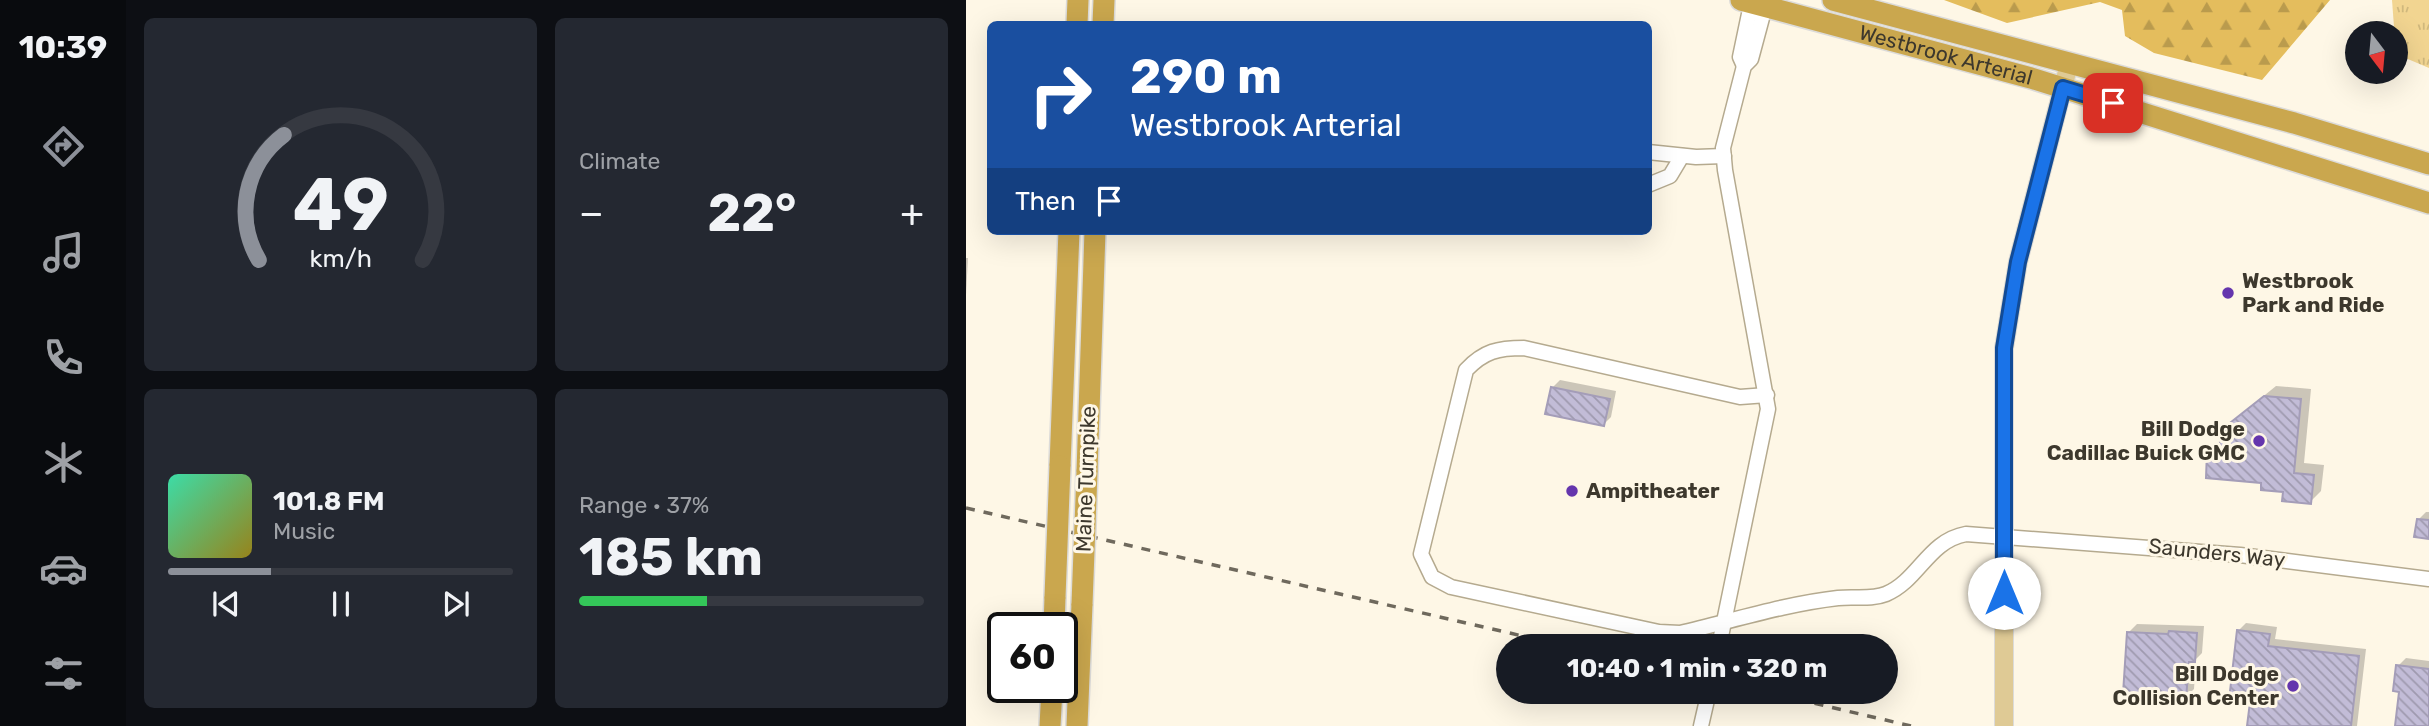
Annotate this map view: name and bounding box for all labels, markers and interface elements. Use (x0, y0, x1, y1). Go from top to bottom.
street label: Westbrook Arterial (1856, 19, 2035, 90)
north arrow (2345, 21, 2408, 84)
map controls (2345, 21, 2408, 84)
text: 10:39 (19, 28, 107, 66)
text: 290 m (1130, 47, 1282, 105)
icon: right (1015, 49, 1106, 140)
pin (2083, 73, 2143, 133)
icon: arrive (2094, 84, 2132, 122)
text: Westbrook Arterial (1130, 106, 1402, 144)
icon: directions (39, 122, 88, 171)
text: Climate (579, 147, 660, 175)
text: 49 (292, 163, 389, 249)
text: 22° (708, 182, 797, 244)
icon: arrive (1090, 182, 1128, 220)
text: Then (1015, 186, 1076, 217)
text: − (579, 190, 604, 236)
text: + (900, 190, 924, 236)
icon: music (39, 228, 88, 277)
text: km/h (309, 244, 372, 273)
place label: Westbrook Park and Ride (2242, 268, 2384, 317)
marker: Westbrook Park and Ride (2220, 285, 2236, 301)
icon: phone (39, 333, 88, 382)
street label: Maine Turnpike (1070, 406, 1101, 552)
place label: Bill Dodge Cadillac Buick GMC (2047, 416, 2245, 465)
marker: Bill Dodge Cadillac Buick GMC (2251, 433, 2267, 449)
icon: climate (39, 438, 88, 487)
place label: Ampitheater (1586, 478, 1720, 503)
marker: Ampitheater (1564, 483, 1580, 499)
text: 101.8 FM (273, 486, 385, 517)
text: Range · 37% (579, 491, 709, 519)
text: Music (273, 517, 335, 545)
text: 185 km (579, 526, 763, 588)
street label: Saunders Way (2148, 533, 2287, 572)
icon: car (39, 544, 88, 593)
position arrow (1967, 556, 2041, 630)
icon: previous (207, 585, 245, 623)
icon: pause (322, 585, 360, 623)
icon: next (437, 585, 475, 623)
speed limit sign: 60 (987, 612, 1078, 703)
icon: filters (39, 649, 88, 698)
text: 10:40 · 1 min · 320 m (1567, 653, 1827, 684)
place label: Bill Dodge Collision Center (2113, 661, 2279, 710)
marker: Bill Dodge Collision Center (2285, 678, 2301, 694)

